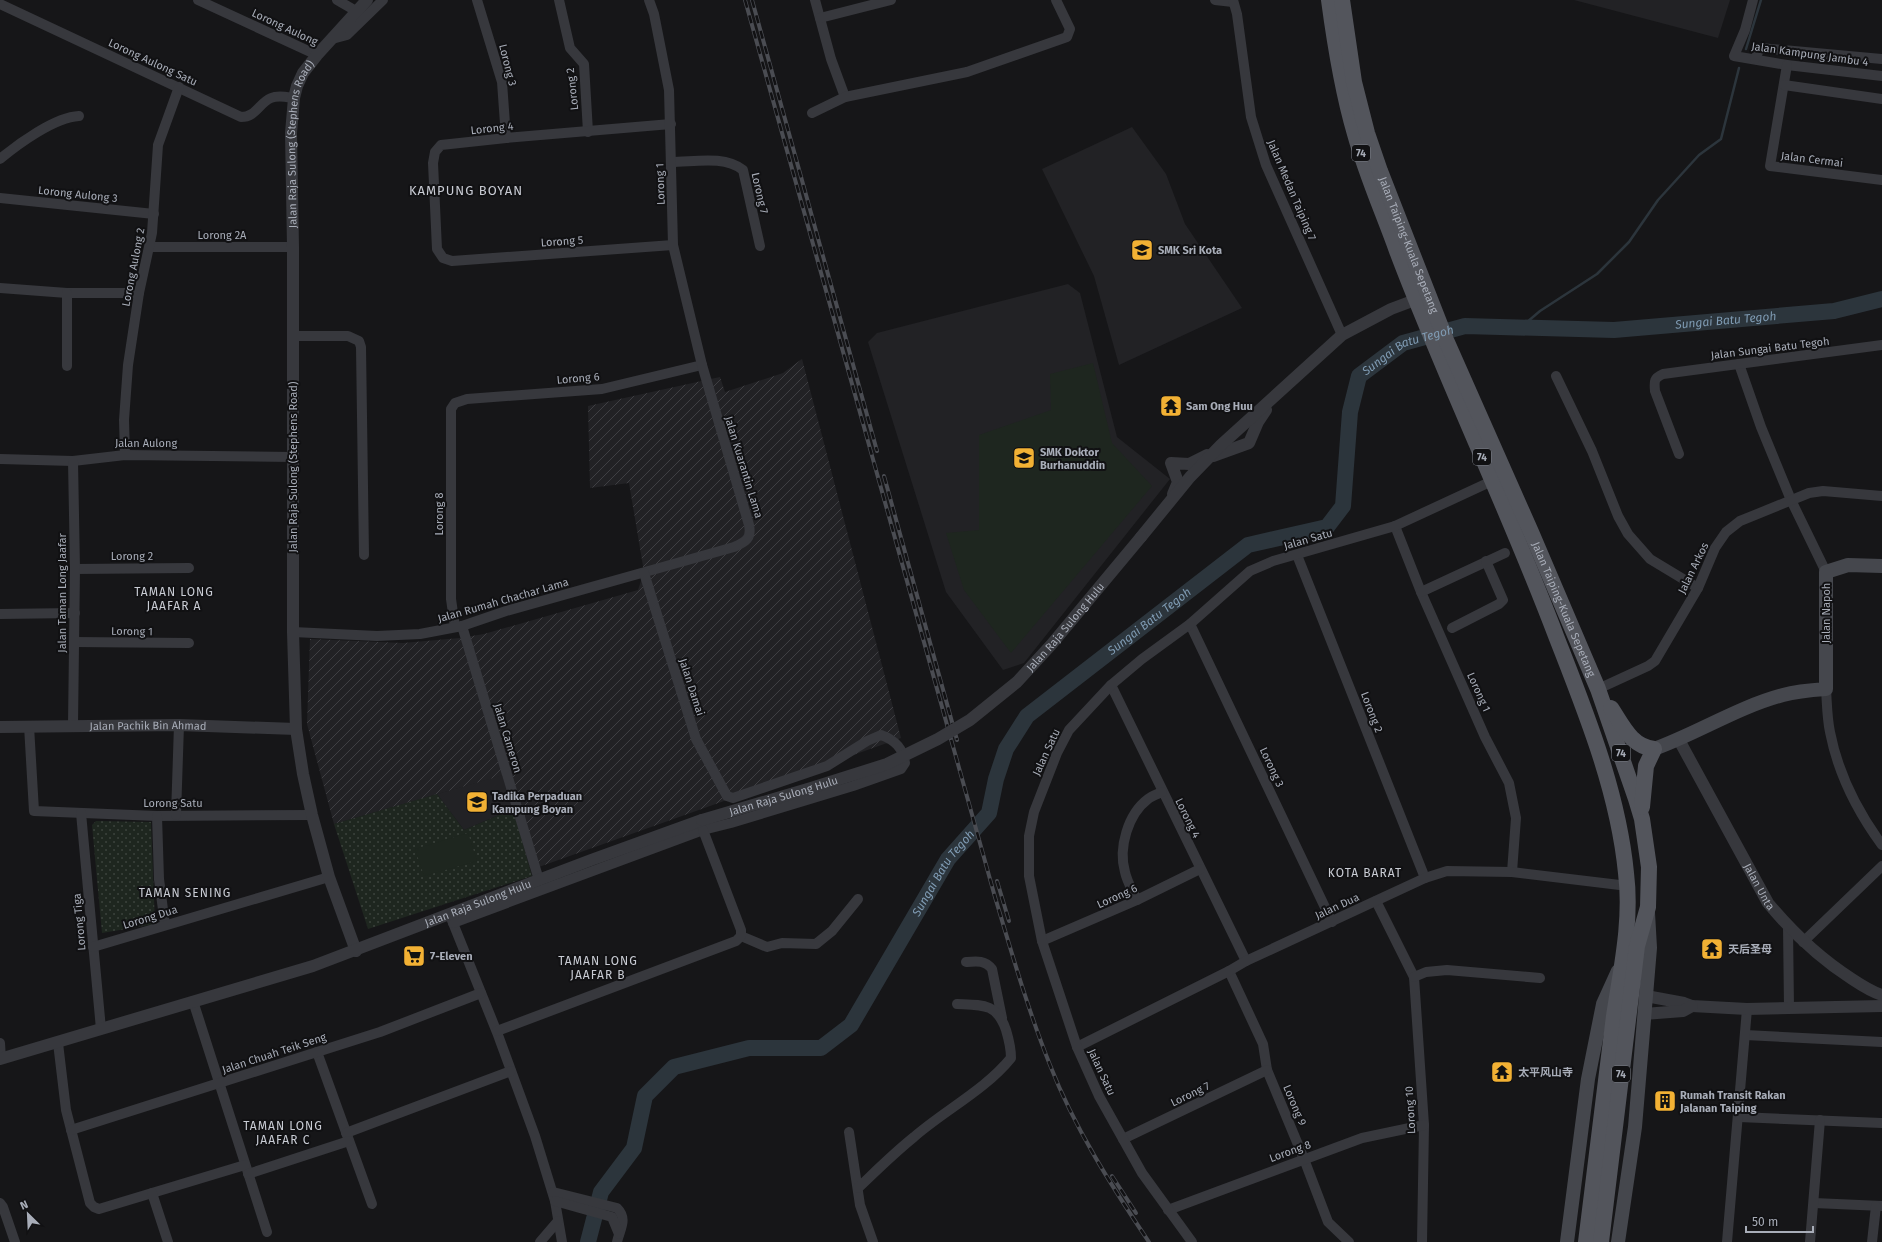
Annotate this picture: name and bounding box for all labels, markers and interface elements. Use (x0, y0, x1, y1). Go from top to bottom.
street label: Lorong Aulong (250, 6, 320, 49)
street label: Lorong Aulong Satu (106, 36, 199, 89)
street label: Jalan Kampung Jambu 4 (1751, 40, 1869, 69)
street label: Lorong 3 (496, 43, 519, 87)
street label: Jalan Raja Sulong (Stephens Road) (285, 58, 317, 228)
street label: Lorong 2 (564, 67, 581, 111)
street label: Lorong 4 (470, 120, 514, 137)
street label: Jalan Medan Taiping 7 (1264, 138, 1319, 243)
road number: 74 (1352, 145, 1370, 161)
street label: Jalan Cermai (1780, 149, 1844, 170)
street label: Lorong 1 (653, 163, 668, 205)
street label: Lorong 7 (748, 171, 771, 215)
street label: Jalan Taiping-Kuala Sepetang (1376, 175, 1441, 315)
district label: KAMPUNG BOYAN (409, 183, 523, 198)
street label: Lorong Aulong 3 (38, 184, 118, 205)
street label: Lorong Aulong 2 (119, 227, 147, 308)
street label: Lorong 2A (198, 229, 247, 242)
street label: Lorong 5 (540, 233, 584, 249)
school or university icon: SMK Sri Kota (1129, 237, 1155, 263)
place label: SMK Sri Kota (1158, 244, 1222, 257)
water label: Sungai Batu Tegoh (1674, 309, 1777, 332)
water label: Sungai Batu Tegoh (1359, 322, 1455, 379)
street label: Jalan Sungai Batu Tegoh (1710, 335, 1830, 362)
street label: Lorong 6 (556, 370, 600, 387)
street label: Jalan Raja Sulong (Stephens Road) (287, 381, 300, 552)
temple icon: Sam Ong Huu (1158, 393, 1184, 419)
place label: Sam Ong Huu (1186, 400, 1253, 413)
street label: Jalan Kuarantin Lama (722, 415, 765, 520)
street label: Jalan Aulong (115, 437, 177, 450)
school or university icon: SMK Doktor Burhanuddin (1011, 445, 1037, 471)
place label: SMK Doktor Burhanuddin (1040, 446, 1105, 472)
road number: 74 (1473, 449, 1491, 465)
street label: Lorong 8 (433, 492, 446, 536)
street label: Jalan Satu (1282, 526, 1334, 553)
street label: Jalan Taman Long Jaafar (56, 533, 69, 653)
street label: Jalan Taiping-Kuala Sepetang (1529, 540, 1598, 679)
street label: Jalan Arkos (1675, 540, 1711, 596)
street label: Lorong 2 (111, 550, 153, 563)
street label: Jalan Rumah Chachar Lama (436, 576, 570, 625)
street label: Jalan Raja Sulong Hulu (1024, 580, 1107, 674)
street label: Jalan Napoh (1820, 583, 1833, 643)
district label: TAMAN LONG JAAFAR A (134, 585, 214, 613)
water label: Sungai Batu Tegoh (1104, 585, 1194, 659)
street label: Lorong 1 (111, 625, 153, 638)
street label: Jalan Damai (676, 657, 707, 717)
street label: Lorong 1 (1464, 670, 1493, 714)
street label: Lorong 2 (1358, 690, 1385, 734)
street label: Jalan Cameron (491, 702, 524, 774)
street label: Jalan Pachik Bin Ahmad (89, 719, 207, 733)
street label: Jalan Satu (1030, 727, 1063, 778)
street label: Lorong 3 (1257, 745, 1286, 789)
road number: 74 (1612, 745, 1630, 761)
street label: Jalan Raja Sulong Hulu (728, 774, 840, 819)
school or university icon: Tadika Perpaduan Kampung Boyan (464, 789, 490, 815)
place label: Tadika Perpaduan Kampung Boyan (492, 790, 582, 816)
street label: Lorong 4 (1172, 796, 1203, 840)
street label: Lorong Satu (143, 797, 203, 810)
water label: Sungai Batu Tegoh (909, 827, 978, 920)
street label: Jalan Unta (1741, 861, 1777, 913)
district label: KOTA BARAT (1328, 866, 1402, 880)
street label: Jalan Raja Sulong Hulu (423, 877, 533, 930)
street label: Lorong 6 (1095, 882, 1140, 911)
district label: TAMAN SENING (139, 886, 231, 900)
street label: Jalan Dua (1313, 891, 1361, 922)
street label: Lorong Tiga (71, 893, 88, 951)
street label: Lorong Dua (121, 903, 179, 932)
temple icon: 天后圣母 (1699, 936, 1725, 962)
supermarket icon: 7-Eleven (401, 943, 427, 969)
place label: 天后圣母 (1728, 943, 1772, 956)
place label: 7-Eleven (430, 950, 472, 963)
district label: TAMAN LONG JAAFAR B (558, 954, 638, 982)
street label: Jalan Chuah Teik Seng (220, 1030, 328, 1076)
street label: Jalan Satu (1085, 1047, 1118, 1098)
temple icon: 太平风山寺 (1489, 1059, 1515, 1085)
place label: 太平风山寺 (1518, 1066, 1573, 1079)
road number: 74 (1612, 1066, 1630, 1082)
street label: Lorong 7 (1169, 1079, 1212, 1109)
street label: Lorong 9 (1280, 1083, 1309, 1128)
street label: Lorong 10 (1403, 1086, 1418, 1134)
building icon: Rumah Transit Rakan Jalanan Taiping (1652, 1088, 1678, 1114)
place label: Rumah Transit Rakan Jalanan Taiping (1679, 1089, 1786, 1115)
district label: TAMAN LONG JAAFAR C (243, 1119, 323, 1147)
street label: Lorong 8 (1268, 1138, 1313, 1165)
north arrow (8, 1194, 48, 1234)
text: N (18, 1198, 30, 1213)
scale bar (1746, 1208, 1813, 1234)
text: 50 m (1752, 1215, 1778, 1229)

